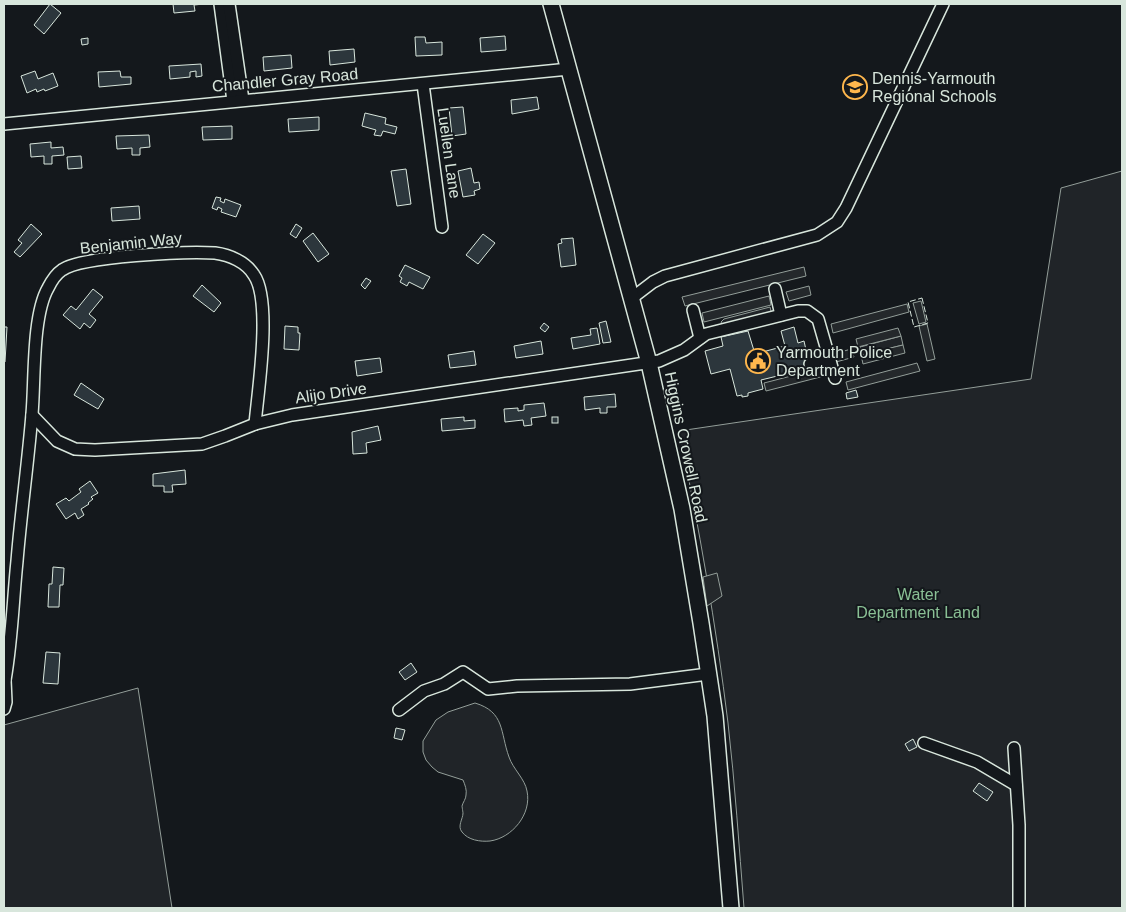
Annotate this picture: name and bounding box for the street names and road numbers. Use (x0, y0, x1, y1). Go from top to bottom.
street label: Chandler Gray Road (211, 65, 359, 95)
street label: Luellen Lane (434, 106, 464, 200)
street label: Benjamin Way (79, 229, 183, 257)
street label: Higgins Crowell Road (662, 370, 710, 524)
street label: Alijo Drive (294, 380, 368, 406)

